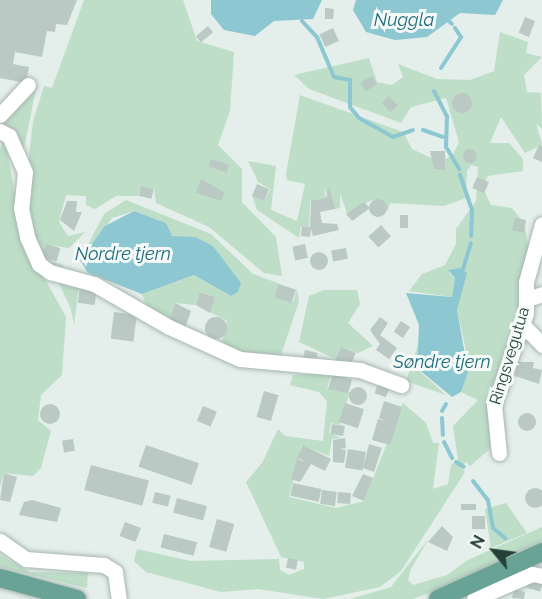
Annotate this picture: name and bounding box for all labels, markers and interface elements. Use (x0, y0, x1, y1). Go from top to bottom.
water label: Nuggla (374, 9, 434, 31)
water label: Nordre tjern (75, 243, 171, 265)
street label: Ringsvegutua (486, 305, 534, 407)
water label: Søndre tjern (393, 351, 491, 373)
north arrow (464, 521, 524, 581)
text: N (467, 532, 489, 552)

